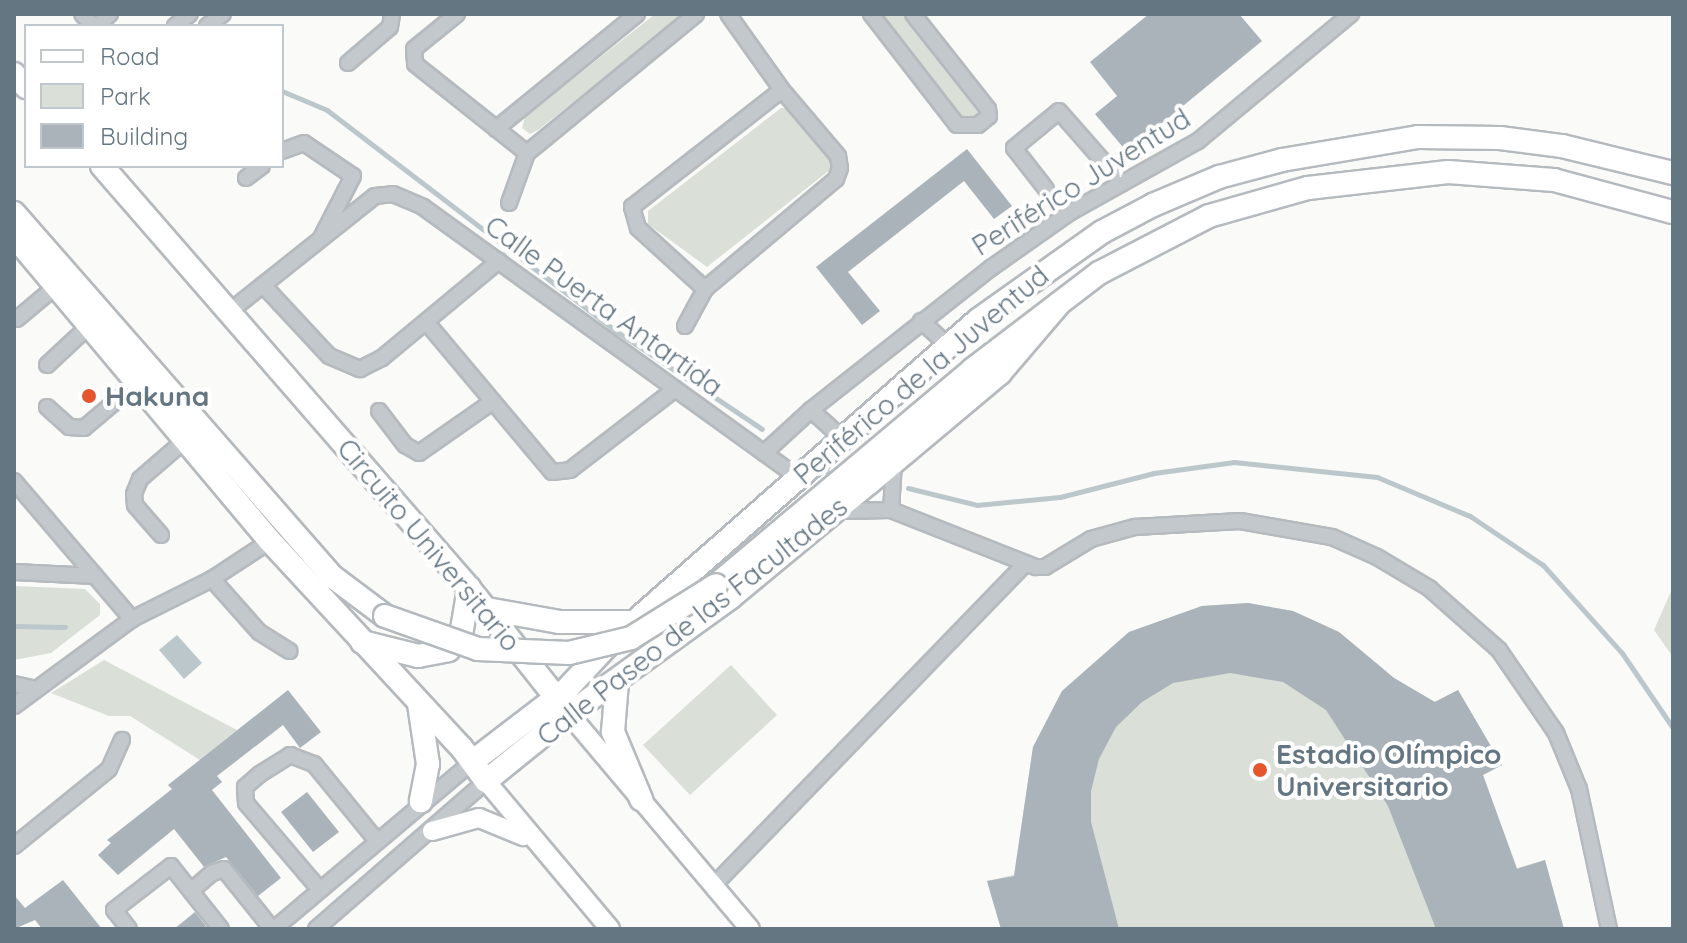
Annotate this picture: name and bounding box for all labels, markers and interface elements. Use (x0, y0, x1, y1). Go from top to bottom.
legend (24, 24, 284, 168)
text: Road (100, 41, 160, 71)
text: Park (100, 81, 151, 111)
street label: Periférico Juventud (966, 101, 1196, 263)
text: Building (100, 121, 188, 151)
street label: Calle Puerta Antartida (479, 209, 729, 403)
street label: Periférico de la Juventud (787, 259, 1055, 491)
place label: Hakuna (105, 379, 209, 413)
marker: Hakuna (80, 387, 98, 405)
street label: Circuito Universitario (330, 432, 528, 658)
street label: Calle Paseo de las Facultades (530, 489, 854, 753)
place label: Estadio Olímpico Universitario (1276, 737, 1502, 803)
marker: Estadio Olímpico Universitario (1251, 761, 1269, 779)

